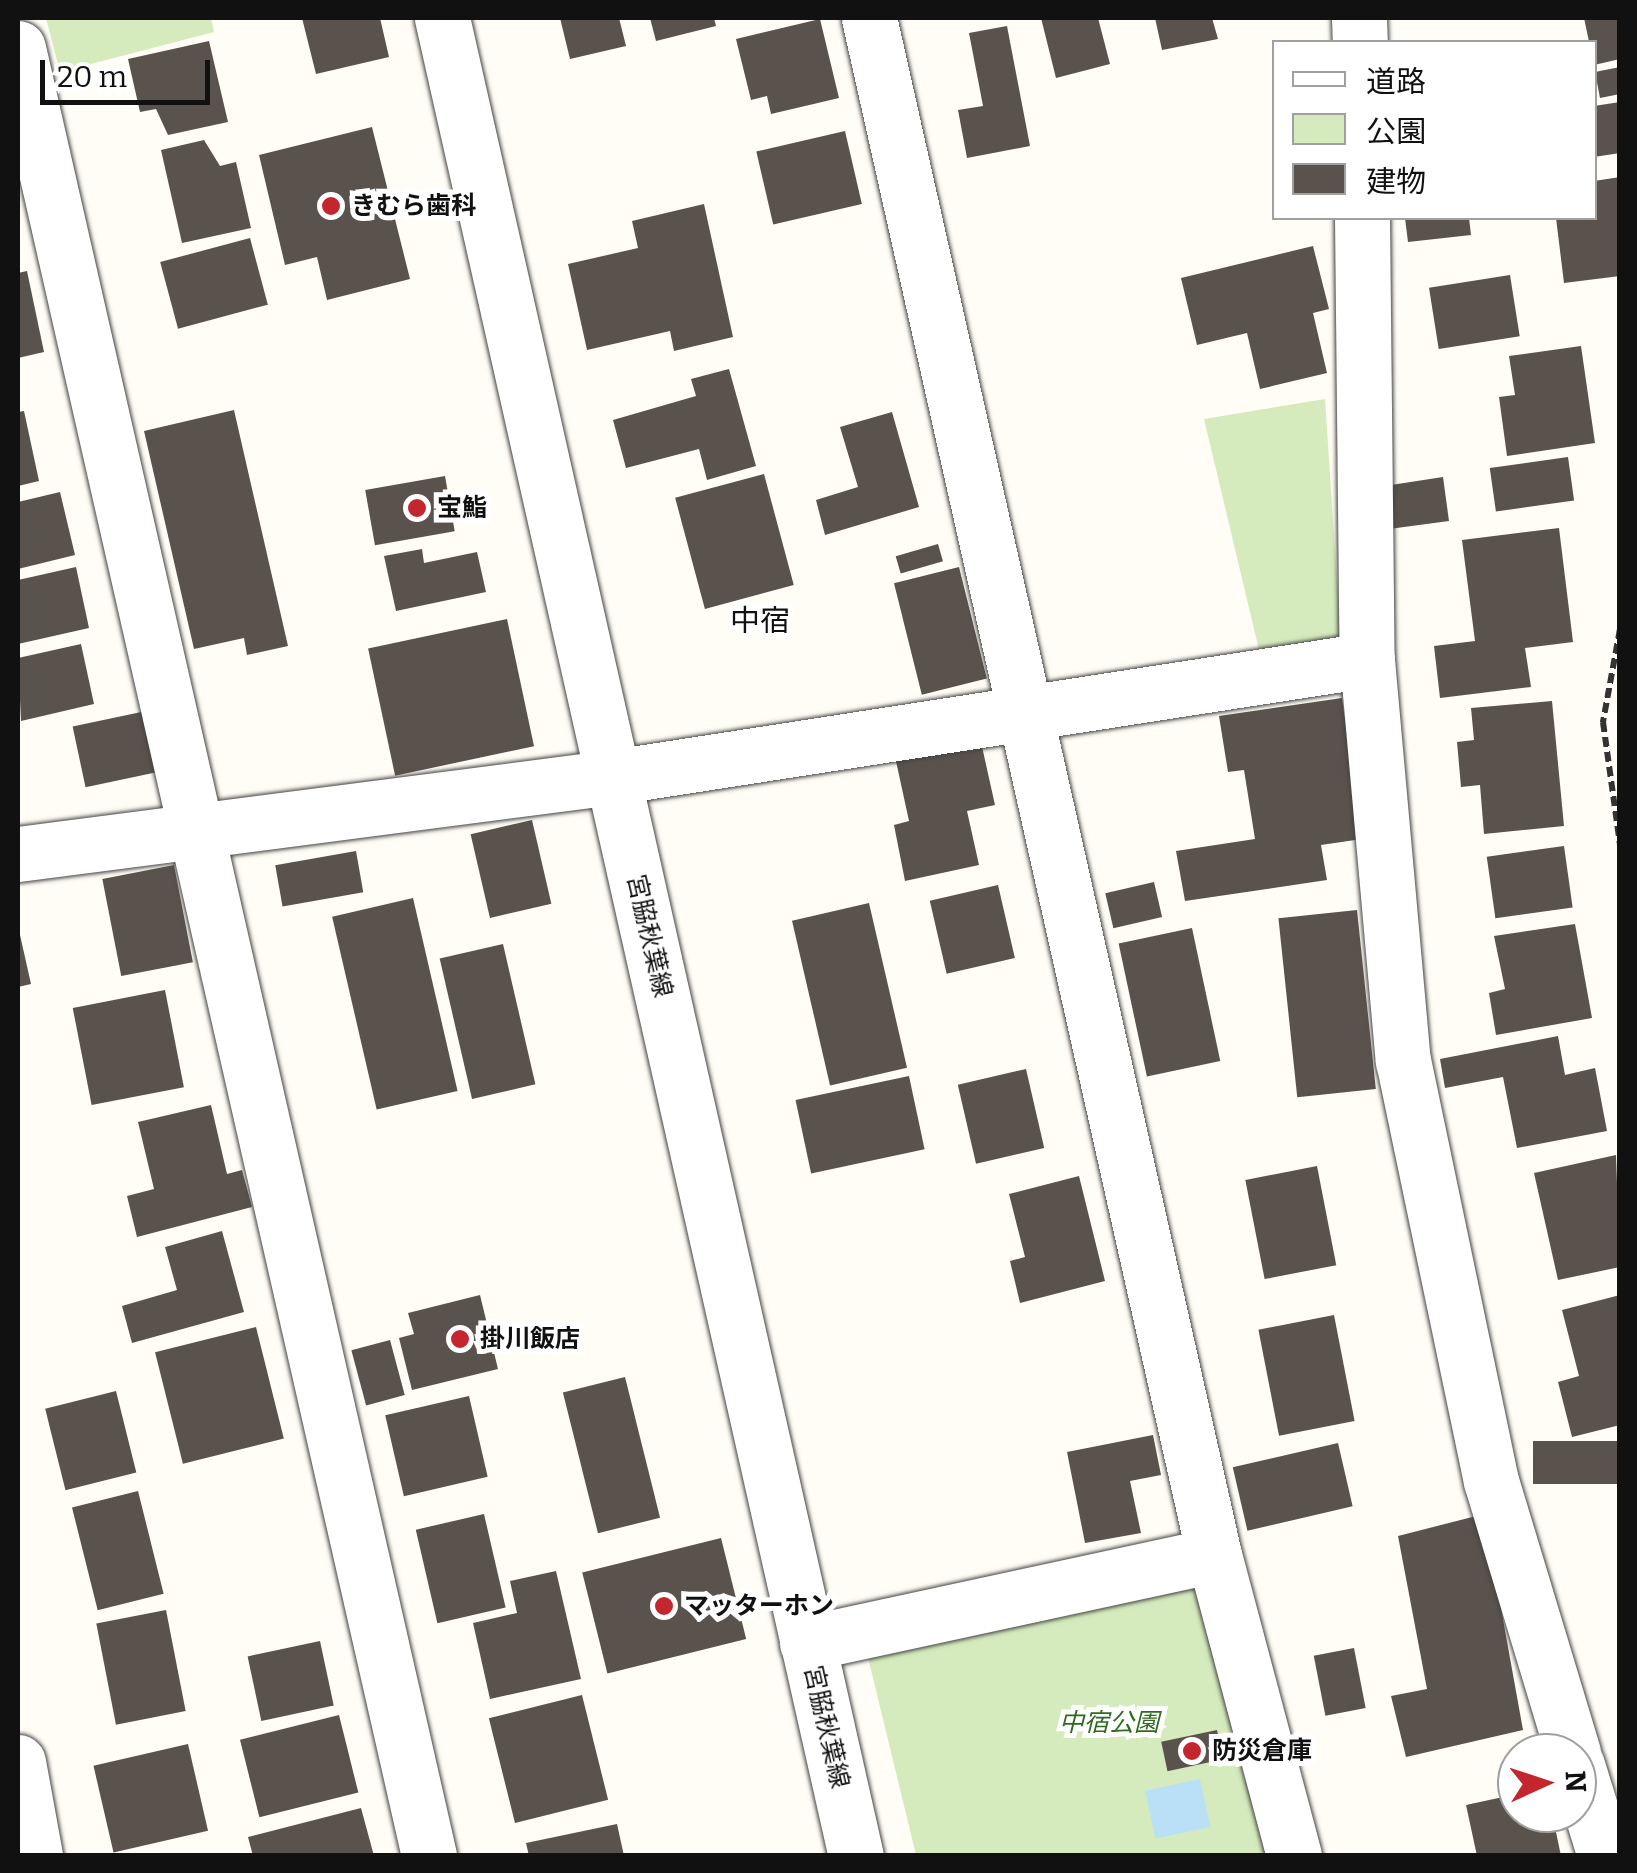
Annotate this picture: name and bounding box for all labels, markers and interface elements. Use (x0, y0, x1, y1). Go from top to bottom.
scale bar (45, 40, 215, 102)
legend (1272, 40, 1597, 220)
text: 20 m (57, 59, 127, 95)
text: 道路 (1366, 64, 1426, 100)
text: 公園 (1366, 114, 1426, 150)
text: 建物 (1366, 164, 1426, 200)
place label: きむら歯科 (351, 191, 476, 221)
marker: きむら歯科 (320, 195, 342, 217)
place label: 宝鮨 (437, 493, 487, 523)
marker: 宝鮨 (406, 497, 428, 519)
district label: 中宿 (730, 603, 790, 639)
street label: 宮脇秋葉線 (620, 872, 678, 1000)
place label: 掛川飯店 (480, 1324, 580, 1354)
marker: 掛川飯店 (449, 1328, 471, 1350)
place label: マッターホン (684, 1591, 834, 1621)
marker: マッターホン (653, 1595, 675, 1617)
street label: 宮脇秋葉線 (797, 1663, 855, 1791)
park label: 中宿公園 (1059, 1708, 1159, 1738)
north arrow (1497, 1733, 1597, 1833)
place label: 防災倉庫 (1212, 1736, 1312, 1766)
marker: 防災倉庫 (1181, 1740, 1203, 1762)
text: N (1558, 1770, 1593, 1793)

